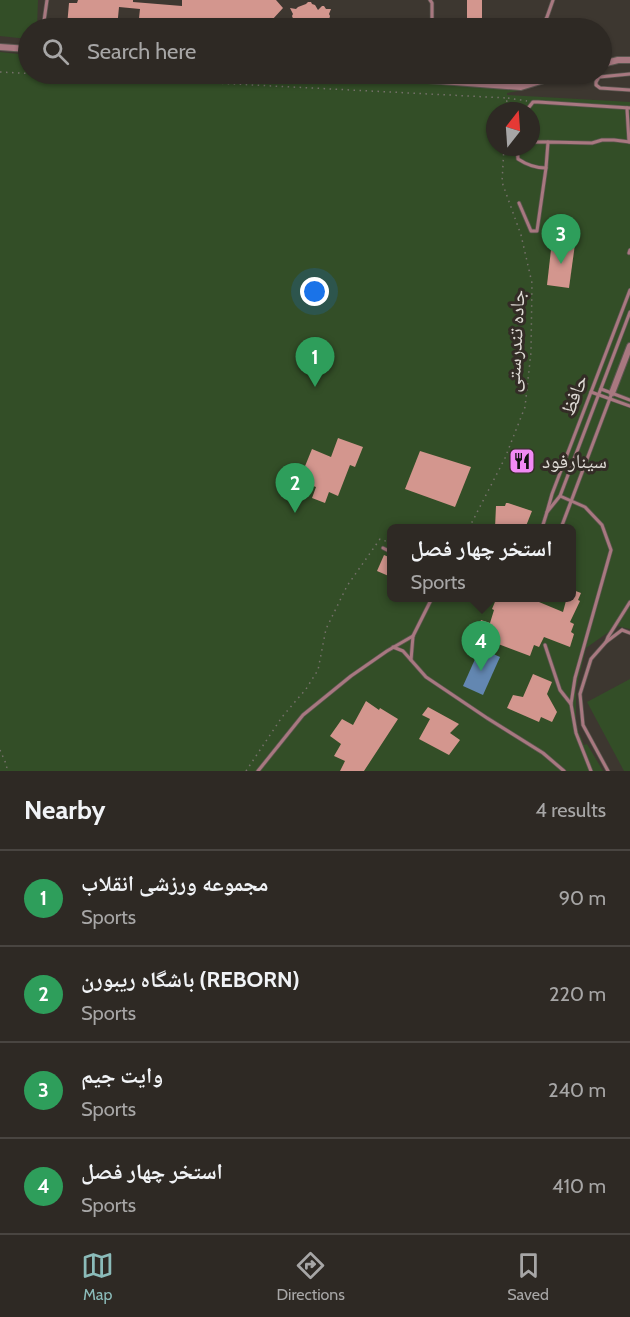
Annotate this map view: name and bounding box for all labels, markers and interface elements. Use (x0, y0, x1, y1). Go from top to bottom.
search box (18, 18, 612, 84)
icon: search (39, 35, 72, 68)
text: Search here (87, 38, 196, 65)
north arrow (486, 102, 540, 156)
pin: 3 (542, 214, 580, 264)
your location (300, 277, 329, 306)
street label: جاده تندرستی (500, 289, 530, 393)
pin: 1 (296, 338, 334, 387)
street label: حافظ (555, 371, 593, 419)
restaurant icon: سینارفود (507, 446, 537, 476)
place label: سینارفود (542, 449, 607, 473)
pin: 2 (276, 464, 314, 513)
popup (387, 524, 576, 602)
text: استخر چهار فصل (411, 535, 552, 562)
text: Sports (411, 570, 466, 594)
pin: 4 (462, 622, 500, 671)
text: Nearby (24, 794, 105, 826)
text: 4 results (535, 798, 606, 822)
text: مجموعه ورزشی انقلاب (81, 870, 268, 897)
text: 1 (40, 886, 47, 910)
text: 90 m (559, 886, 606, 910)
text: Sports (81, 905, 136, 929)
text: باشگاه ریبورن (REBORN) (81, 966, 300, 993)
text: 2 (38, 982, 49, 1006)
text: 220 m (549, 982, 606, 1006)
text: Sports (81, 1001, 136, 1025)
text: وایت جیم (81, 1062, 163, 1089)
text: 3 (38, 1078, 49, 1102)
text: 240 m (548, 1078, 606, 1102)
text: Sports (81, 1097, 136, 1121)
text: استخر چهار فصل (81, 1158, 223, 1185)
text: 4 (37, 1174, 50, 1198)
text: 410 m (552, 1174, 606, 1198)
text: Sports (81, 1193, 136, 1217)
tab: Map (81, 1249, 114, 1304)
tab: Directions (277, 1249, 345, 1304)
tab: Saved (507, 1249, 549, 1304)

